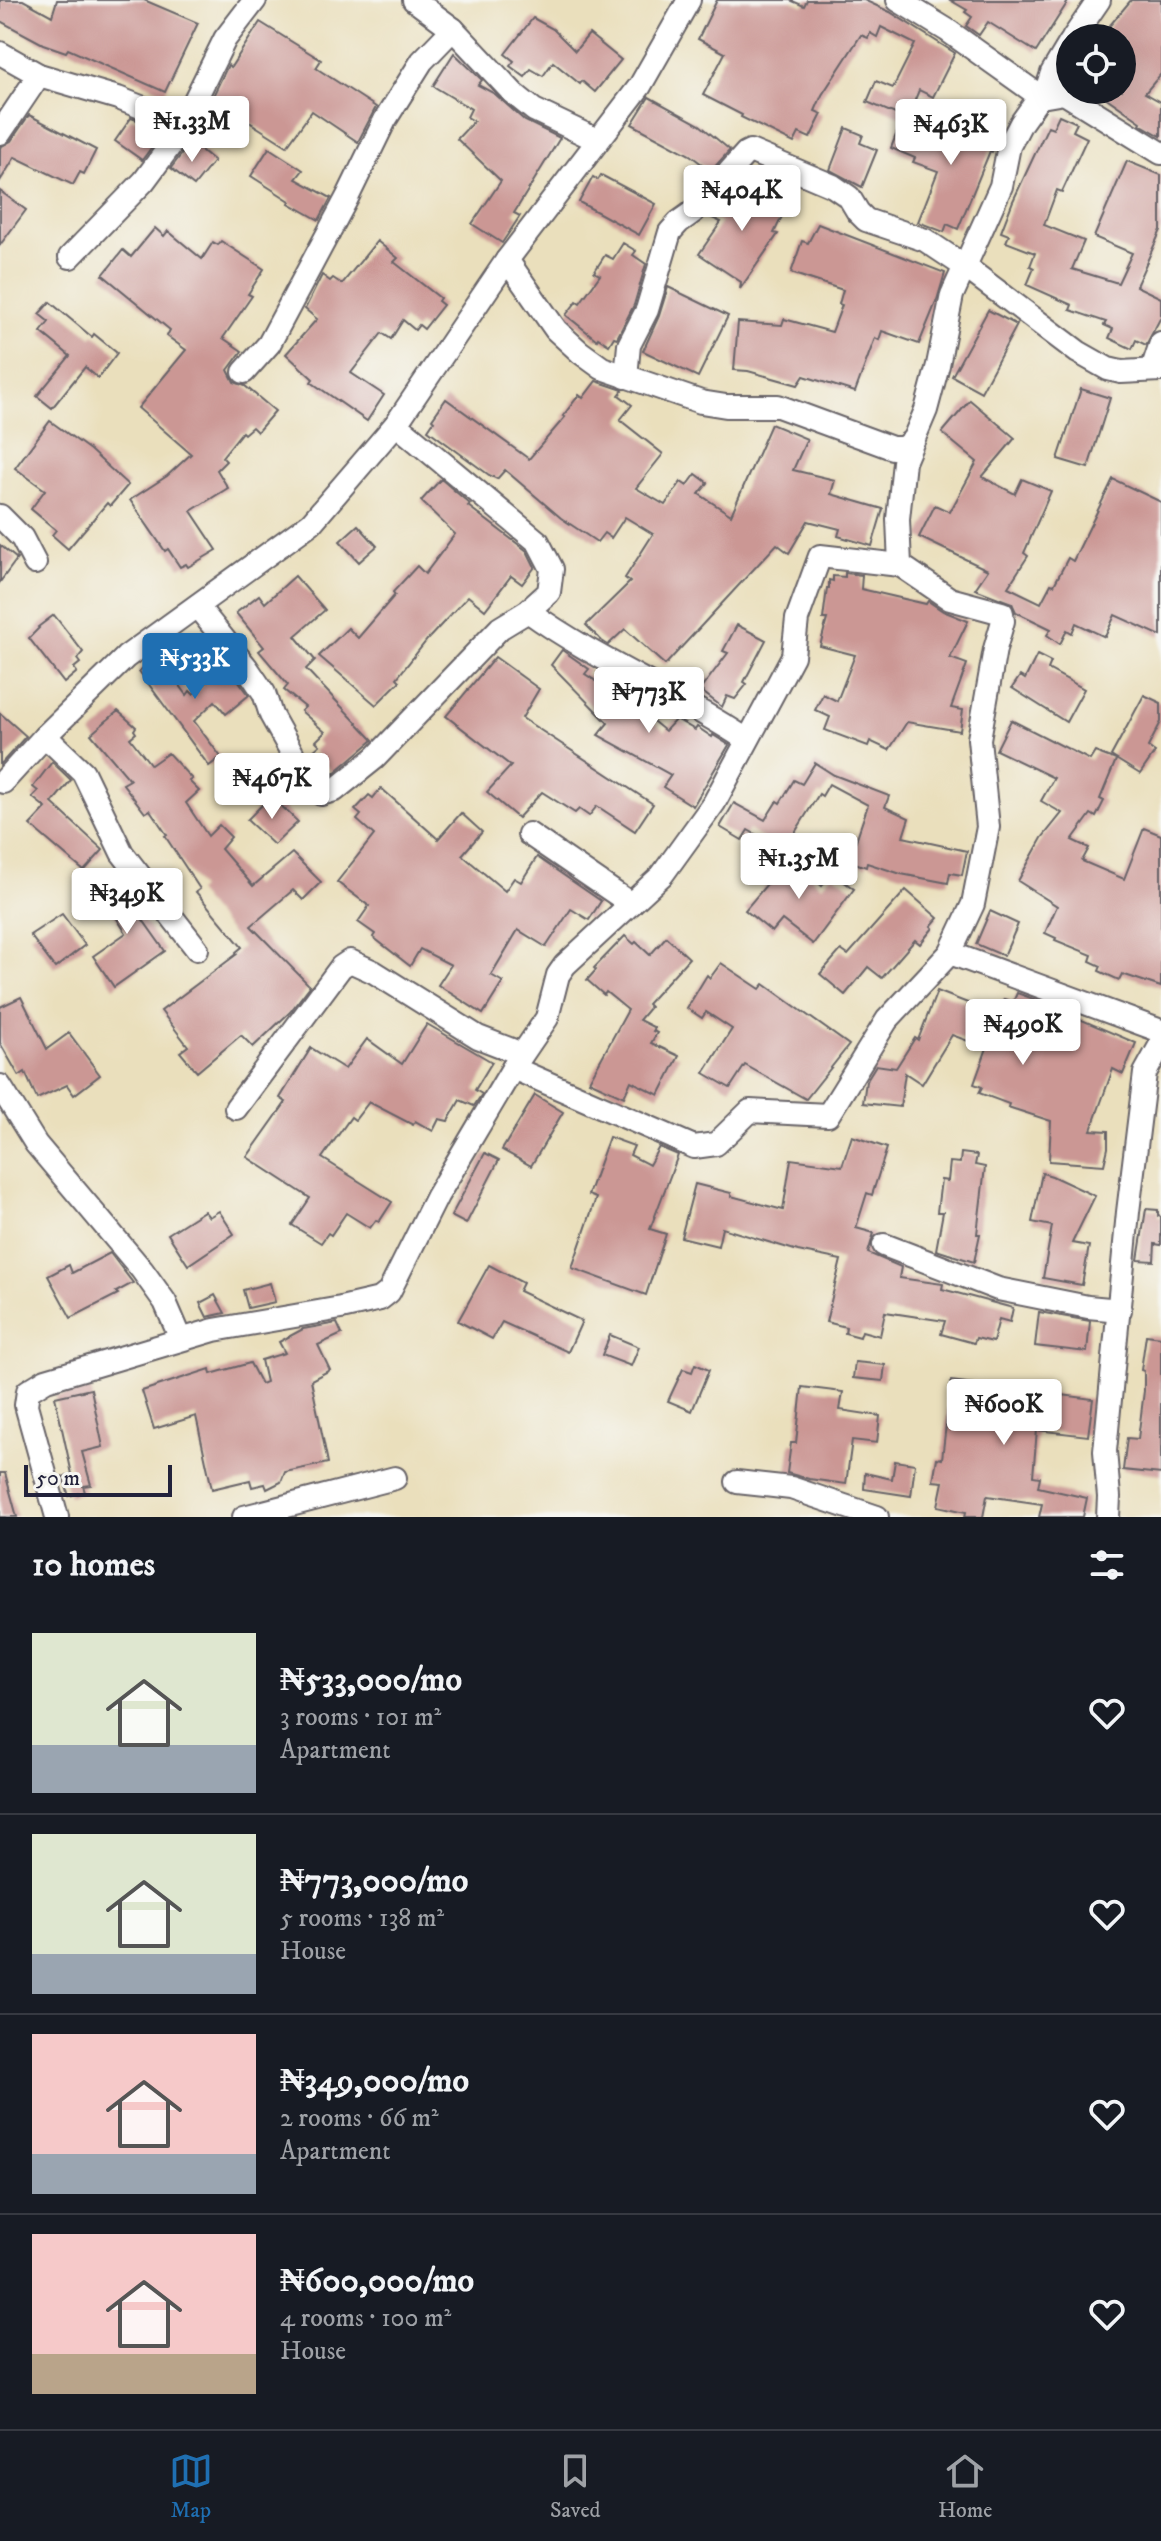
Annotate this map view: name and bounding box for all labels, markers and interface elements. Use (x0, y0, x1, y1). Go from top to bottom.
map controls (1056, 24, 1136, 104)
button: locate (1056, 24, 1136, 104)
pin: ₦1.33M (127, 96, 257, 164)
pin: ₦463K (895, 99, 1007, 167)
text: ₦1.33M (153, 105, 231, 138)
text: ₦463K (913, 108, 989, 141)
pin: ₦404K (686, 165, 798, 233)
text: ₦404K (702, 174, 782, 207)
pin: ₦533K (139, 633, 251, 701)
text: ₦533K (160, 642, 230, 675)
pin: ₦773K (593, 667, 705, 735)
text: ₦773K (612, 676, 686, 709)
pin: ₦467K (216, 753, 328, 821)
text: ₦467K (232, 762, 312, 795)
pin: ₦1.35M (734, 833, 864, 901)
text: ₦1.35M (759, 842, 839, 875)
pin: ₦349K (71, 868, 183, 936)
text: ₦349K (90, 877, 164, 910)
pin: ₦490K (967, 999, 1079, 1067)
text: ₦490K (984, 1008, 1062, 1041)
pin: ₦600K (948, 1379, 1060, 1447)
text: ₦600K (965, 1388, 1043, 1421)
scale bar (24, 1461, 172, 1497)
text: 50 m (36, 1465, 80, 1492)
icon: filters (1085, 1543, 1129, 1587)
text: 10 homes (32, 1544, 155, 1586)
text: ₦533,000/mo (280, 1659, 462, 1701)
icon: home (96, 1665, 192, 1761)
icon: heart (1085, 1691, 1129, 1735)
text: 3 rooms · 101 m² (280, 1701, 441, 1734)
text: Apartment (280, 1734, 391, 1767)
text: ₦773,000/mo (280, 1860, 468, 1902)
icon: home (96, 1866, 192, 1962)
icon: heart (1085, 1892, 1129, 1936)
text: 5 rooms · 138 m² (280, 1902, 444, 1935)
text: House (280, 1935, 346, 1968)
text: ₦349,000/mo (280, 2060, 469, 2102)
icon: home (96, 2066, 192, 2162)
icon: heart (1085, 2092, 1129, 2136)
text: 2 rooms · 66 m² (280, 2102, 439, 2135)
text: Apartment (280, 2135, 391, 2168)
text: ₦600,000/mo (280, 2260, 474, 2302)
icon: home (96, 2266, 192, 2362)
icon: heart (1085, 2292, 1129, 2336)
text: 4 rooms · 100 m² (280, 2302, 451, 2335)
text: House (280, 2335, 346, 2368)
tab: Map (169, 2449, 213, 2524)
tab: Saved (550, 2449, 601, 2524)
tab: Home (938, 2449, 992, 2524)

